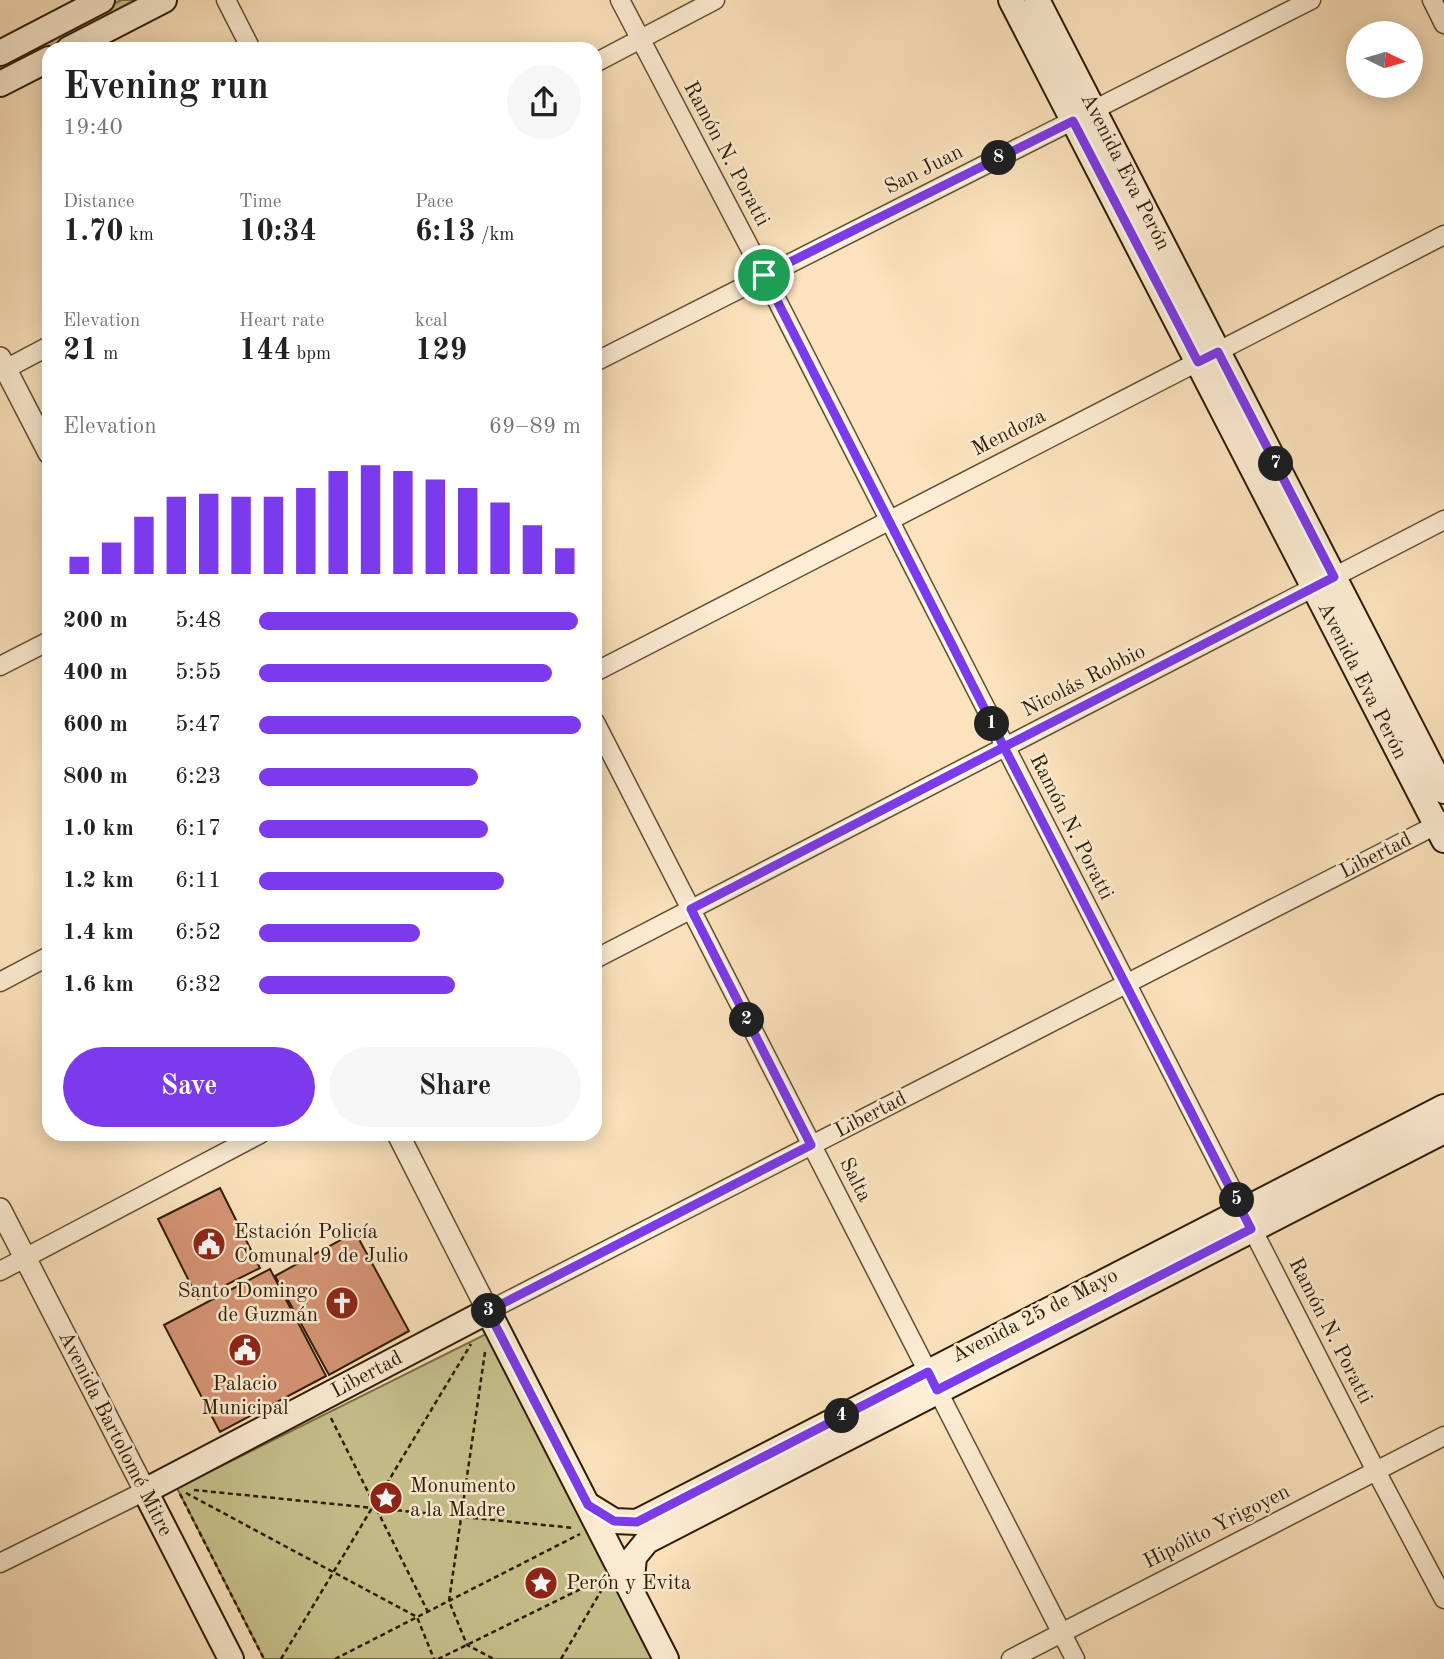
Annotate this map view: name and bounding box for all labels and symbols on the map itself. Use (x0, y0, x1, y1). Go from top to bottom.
north arrow (1346, 21, 1423, 98)
street label: Ramón N. Poratti (679, 78, 773, 230)
street label: Avenida Eva Perón (1076, 90, 1174, 254)
pin: 8 (982, 140, 1016, 176)
street label: San Juan (881, 141, 967, 199)
pin (734, 245, 794, 305)
street label: Mendoza (969, 406, 1049, 460)
pin: 7 (1258, 447, 1294, 482)
street label: Avenida Eva Perón (1313, 599, 1411, 763)
street label: Nicolás Robbio (1019, 641, 1149, 721)
pin: 1 (974, 706, 1010, 742)
street label: Ramón N. Poratti (1025, 751, 1117, 903)
street label: Libertad (1337, 829, 1415, 883)
pin: 2 (730, 1002, 764, 1038)
street label: Libertad (832, 1088, 910, 1142)
street label: Salta (835, 1154, 875, 1206)
pin: 5 (1220, 1182, 1254, 1218)
place label: Estación Policía Comunal 9 de Julio (234, 1222, 409, 1267)
public building icon: Estación Policía Comunal 9 de Julio (190, 1225, 228, 1263)
street label: Ramón N. Poratti (1284, 1255, 1376, 1407)
street label: Avenida 25 de Mayo (948, 1265, 1122, 1367)
place label: Santo Domingo de Guzmán (177, 1281, 318, 1326)
church icon: Santo Domingo de Guzmán (323, 1284, 361, 1322)
pin: 3 (472, 1294, 506, 1328)
street label: Avenida Bartolomé Mitre (54, 1328, 176, 1540)
public building icon: Palacio Municipal (226, 1331, 264, 1369)
street label: Libertad (328, 1348, 406, 1402)
place label: Palacio Municipal (201, 1374, 289, 1419)
pin: 4 (824, 1398, 860, 1434)
place label: Monumento a la Madre (410, 1476, 516, 1521)
place icon: Monumento a la Madre (367, 1479, 405, 1517)
street label: Hipólito Yrigoyen (1141, 1481, 1293, 1573)
place icon: Perón y Evita (522, 1564, 560, 1602)
place label: Perón y Evita (566, 1573, 691, 1594)

